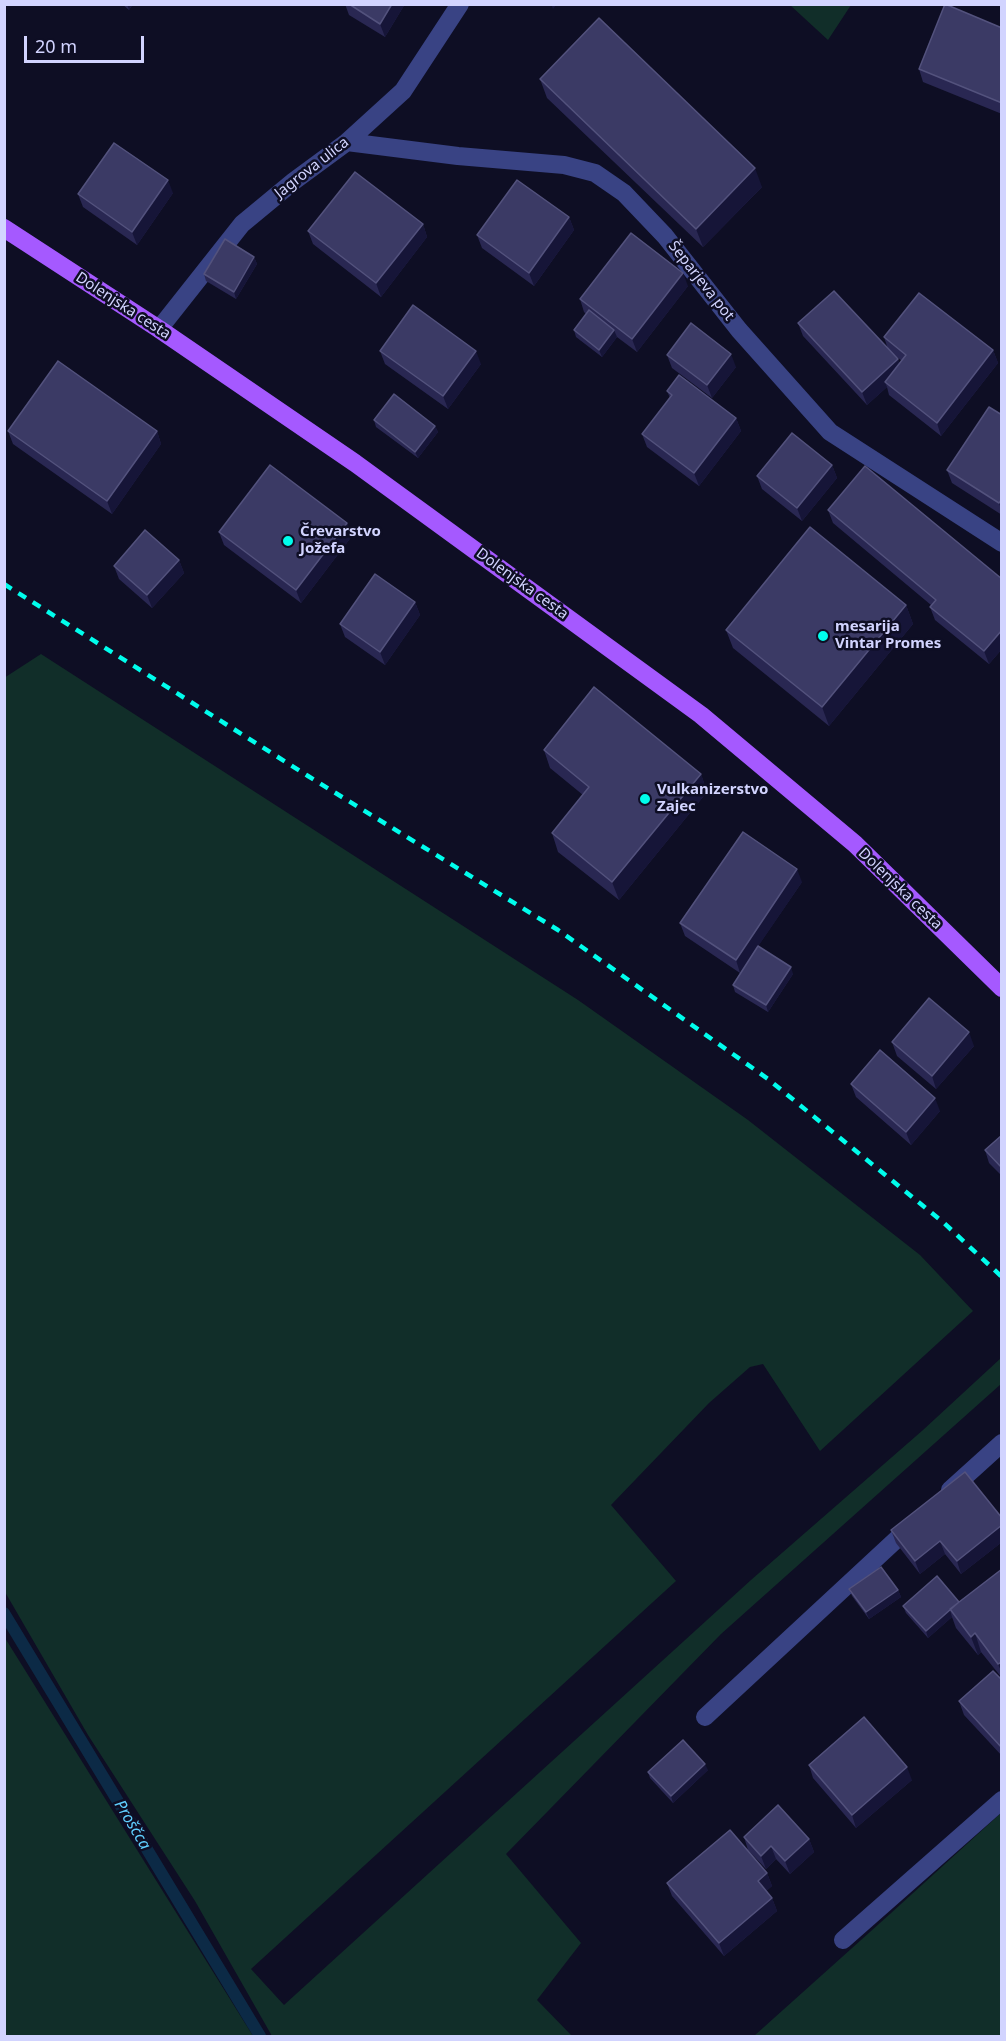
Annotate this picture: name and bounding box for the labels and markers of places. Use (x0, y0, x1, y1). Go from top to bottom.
place label: Črevarstvo Jožefa (300, 523, 381, 558)
marker: Črevarstvo Jožefa (281, 534, 295, 548)
place label: mesarija Vintar Promes (835, 618, 941, 653)
marker: mesarija Vintar Promes (816, 629, 830, 643)
place label: Vulkanizerstvo Zajec (657, 781, 768, 816)
marker: Vulkanizerstvo Zajec (638, 792, 652, 806)

